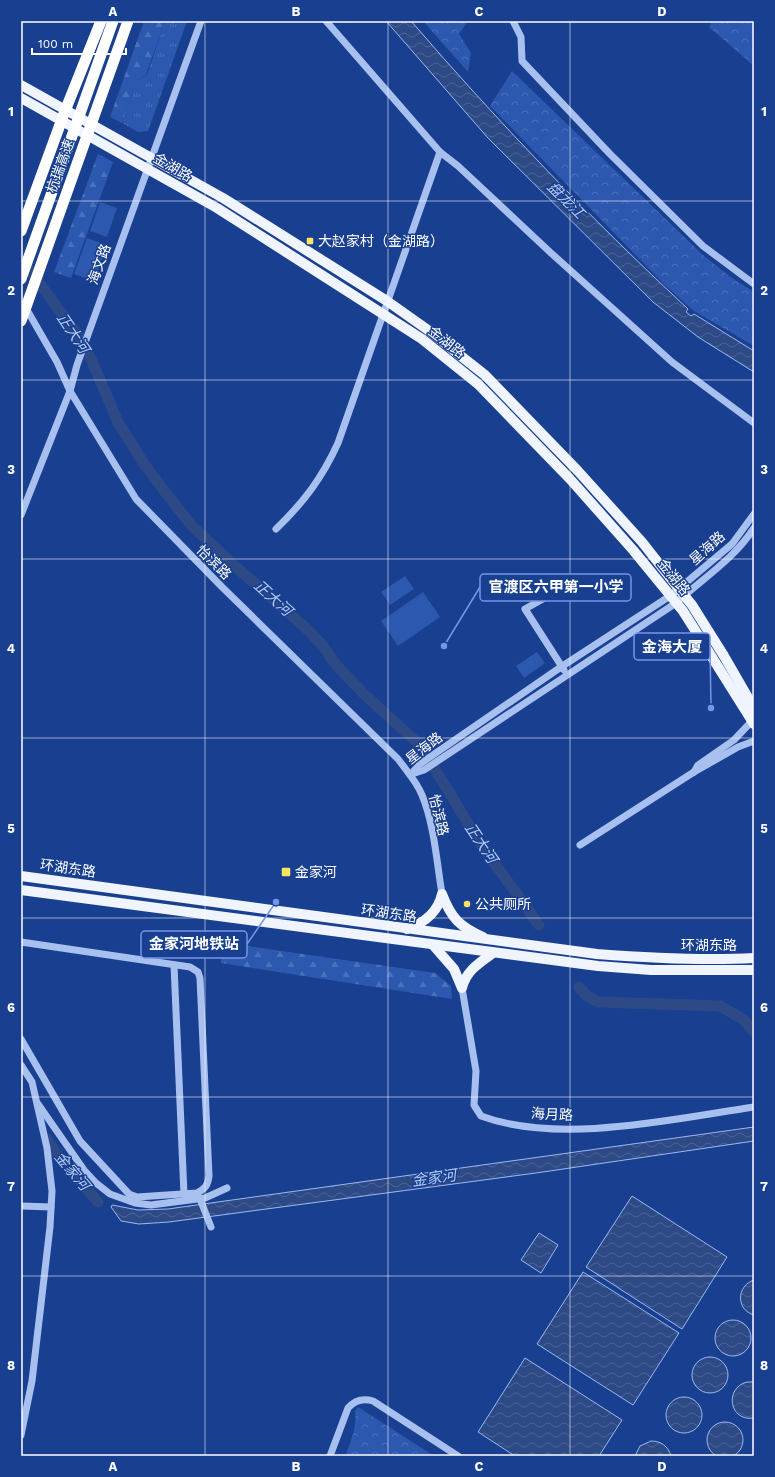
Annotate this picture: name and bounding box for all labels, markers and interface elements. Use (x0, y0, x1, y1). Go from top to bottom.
text: A (109, 4, 118, 19)
text: B (292, 4, 301, 19)
text: C (475, 4, 484, 19)
text: D (657, 4, 667, 19)
scale bar (32, 30, 126, 56)
text: 100 m (38, 37, 73, 51)
text: 1 (8, 104, 14, 119)
text: 1 (761, 104, 767, 119)
street label: 杭瑞高速 (43, 137, 77, 195)
street label: 金湖路 (151, 150, 195, 184)
water label: 盘龙江 (544, 178, 590, 224)
place label: 大赵家村（金湖路） (318, 233, 444, 249)
marker: 大赵家村（金湖路） (305, 236, 315, 246)
street label: 海文路 (84, 242, 114, 286)
text: 2 (7, 283, 15, 298)
text: 2 (760, 283, 768, 298)
water label: 正大河 (53, 309, 95, 359)
street label: 金湖路 (426, 323, 468, 361)
text: 3 (7, 462, 15, 477)
text: 3 (760, 462, 768, 477)
street label: 星海路 (686, 528, 728, 568)
street label: 怡滨路 (193, 541, 235, 583)
street label: 金湖路 (655, 556, 693, 598)
callout: 官渡区六甲第一小学 (480, 574, 631, 601)
water label: 正大河 (250, 576, 298, 622)
text: 官渡区六甲第一小学 (488, 578, 624, 596)
callout: 金海大厦 (634, 633, 710, 660)
text: 金海大厦 (642, 638, 702, 656)
text: 4 (7, 641, 16, 656)
text: 4 (760, 641, 769, 656)
street label: 星海路 (403, 729, 445, 767)
street label: 怡滨路 (426, 793, 452, 837)
water label: 正大河 (461, 819, 503, 869)
text: 5 (7, 821, 15, 836)
text: 5 (760, 821, 768, 836)
street label: 环湖东路 (39, 856, 97, 880)
place label: 金家河 (295, 864, 337, 880)
marker: 金家河 (280, 866, 292, 878)
place label: 公共厕所 (475, 896, 531, 912)
marker: 公共厕所 (462, 899, 472, 909)
street label: 环湖东路 (360, 901, 418, 925)
callout: 金家河地铁站 (141, 931, 247, 958)
text: 金家河地铁站 (149, 935, 239, 953)
street label: 环湖东路 (681, 937, 737, 953)
text: 6 (7, 1000, 15, 1015)
text: 6 (760, 1000, 768, 1015)
street label: 海月路 (531, 1105, 573, 1123)
water label: 金家河 (51, 1148, 95, 1196)
water label: 金家河 (410, 1166, 460, 1190)
text: 7 (7, 1179, 15, 1194)
text: 7 (760, 1179, 768, 1194)
text: 8 (7, 1358, 15, 1373)
text: 8 (760, 1358, 768, 1373)
text: A (109, 1459, 118, 1474)
text: B (292, 1459, 301, 1474)
text: C (475, 1459, 484, 1474)
text: D (657, 1459, 667, 1474)

